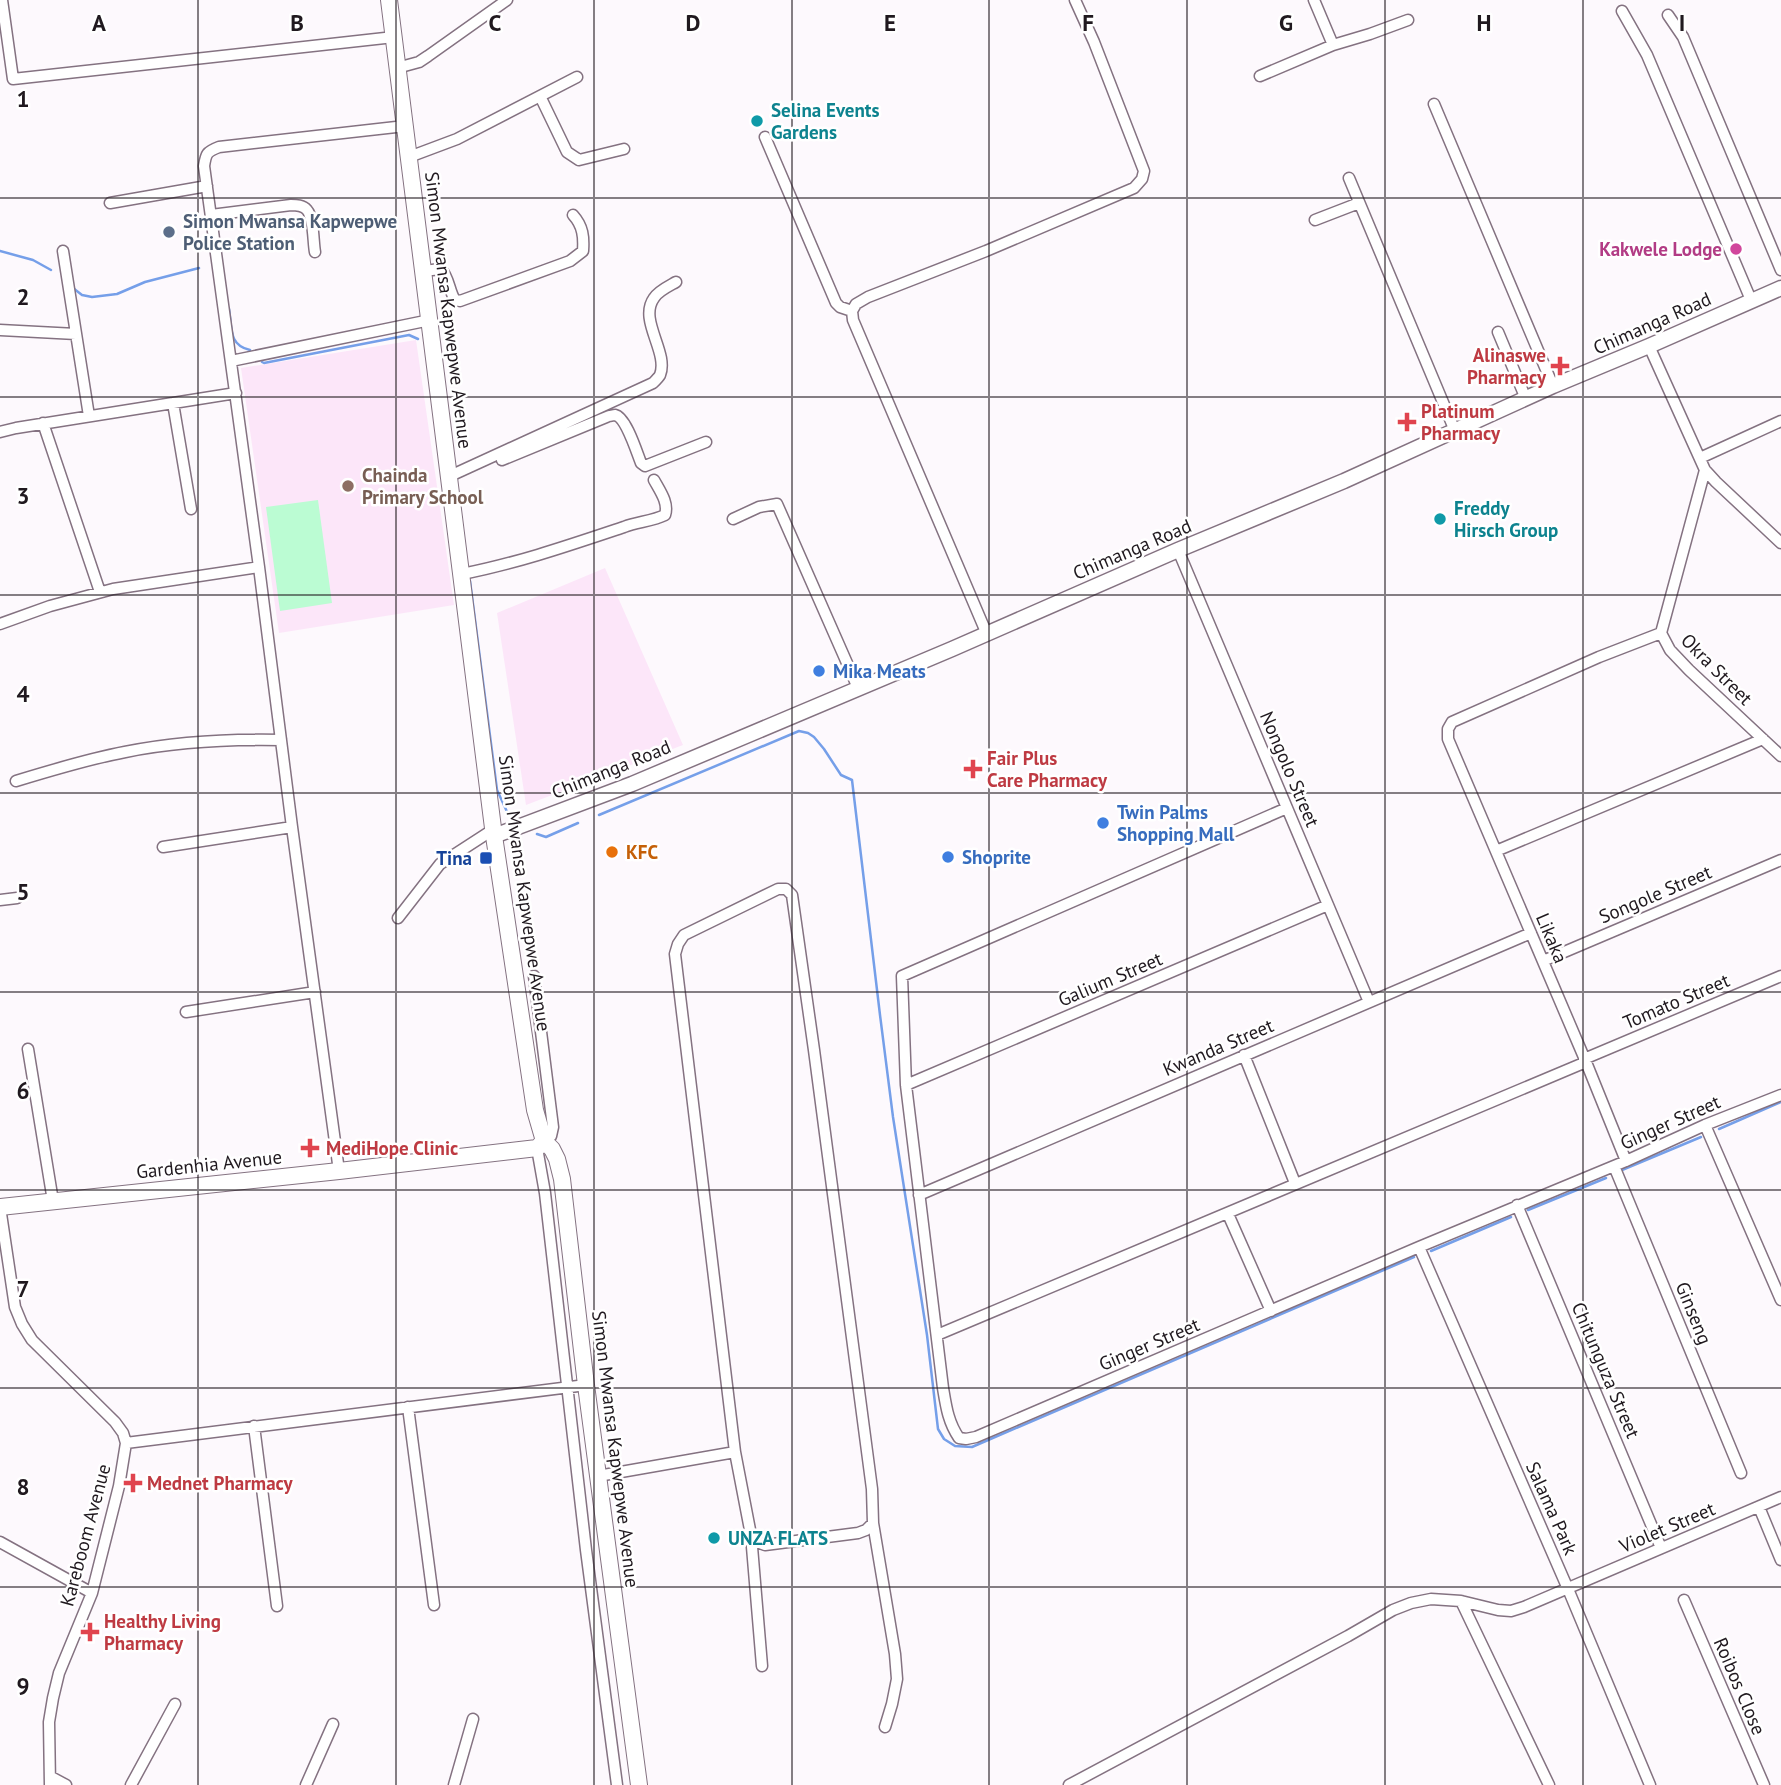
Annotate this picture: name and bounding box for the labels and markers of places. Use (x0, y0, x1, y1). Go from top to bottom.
place label: Selina Events Gardens (771, 98, 880, 144)
marker: Selina Events Gardens (749, 113, 765, 129)
place label: Simon Mwansa Kapwepwe Police Station (183, 209, 397, 255)
marker: Simon Mwansa Kapwepwe Police Station (161, 224, 177, 240)
place label: Kakwele Lodge (1599, 237, 1722, 261)
marker: Kakwele Lodge (1728, 241, 1744, 257)
place label: Alinaswe Pharmacy (1467, 343, 1547, 389)
marker: Alinaswe Pharmacy (1552, 358, 1568, 374)
place label: Platinum Pharmacy (1421, 399, 1501, 445)
marker: Platinum Pharmacy (1399, 414, 1415, 430)
place label: Chainda Primary School (362, 463, 484, 509)
marker: Chainda Primary School (340, 478, 356, 494)
place label: Freddy Hirsch Group (1454, 496, 1558, 542)
marker: Freddy Hirsch Group (1432, 511, 1448, 527)
place label: Mika Meats (833, 659, 926, 683)
marker: Mika Meats (811, 663, 827, 679)
place label: Fair Plus Care Pharmacy (987, 746, 1108, 792)
marker: Fair Plus Care Pharmacy (965, 761, 981, 777)
place label: Twin Palms Shopping Mall (1117, 800, 1235, 846)
marker: Twin Palms Shopping Mall (1095, 815, 1111, 831)
place label: KFC (626, 840, 658, 864)
marker: KFC (604, 844, 620, 860)
place label: Shoprite (962, 845, 1031, 869)
place label: Tina (436, 846, 472, 870)
marker: Shoprite (940, 849, 956, 865)
marker: Tina (478, 850, 494, 866)
place label: MediHope Clinic (326, 1136, 458, 1160)
marker: MediHope Clinic (300, 1138, 320, 1158)
place label: Mednet Pharmacy (147, 1471, 293, 1495)
marker: Mednet Pharmacy (125, 1475, 141, 1491)
place label: UNZA FLATS (728, 1526, 828, 1550)
marker: UNZA FLATS (706, 1530, 722, 1546)
place label: Healthy Living Pharmacy (104, 1609, 221, 1655)
marker: Healthy Living Pharmacy (82, 1624, 98, 1640)

